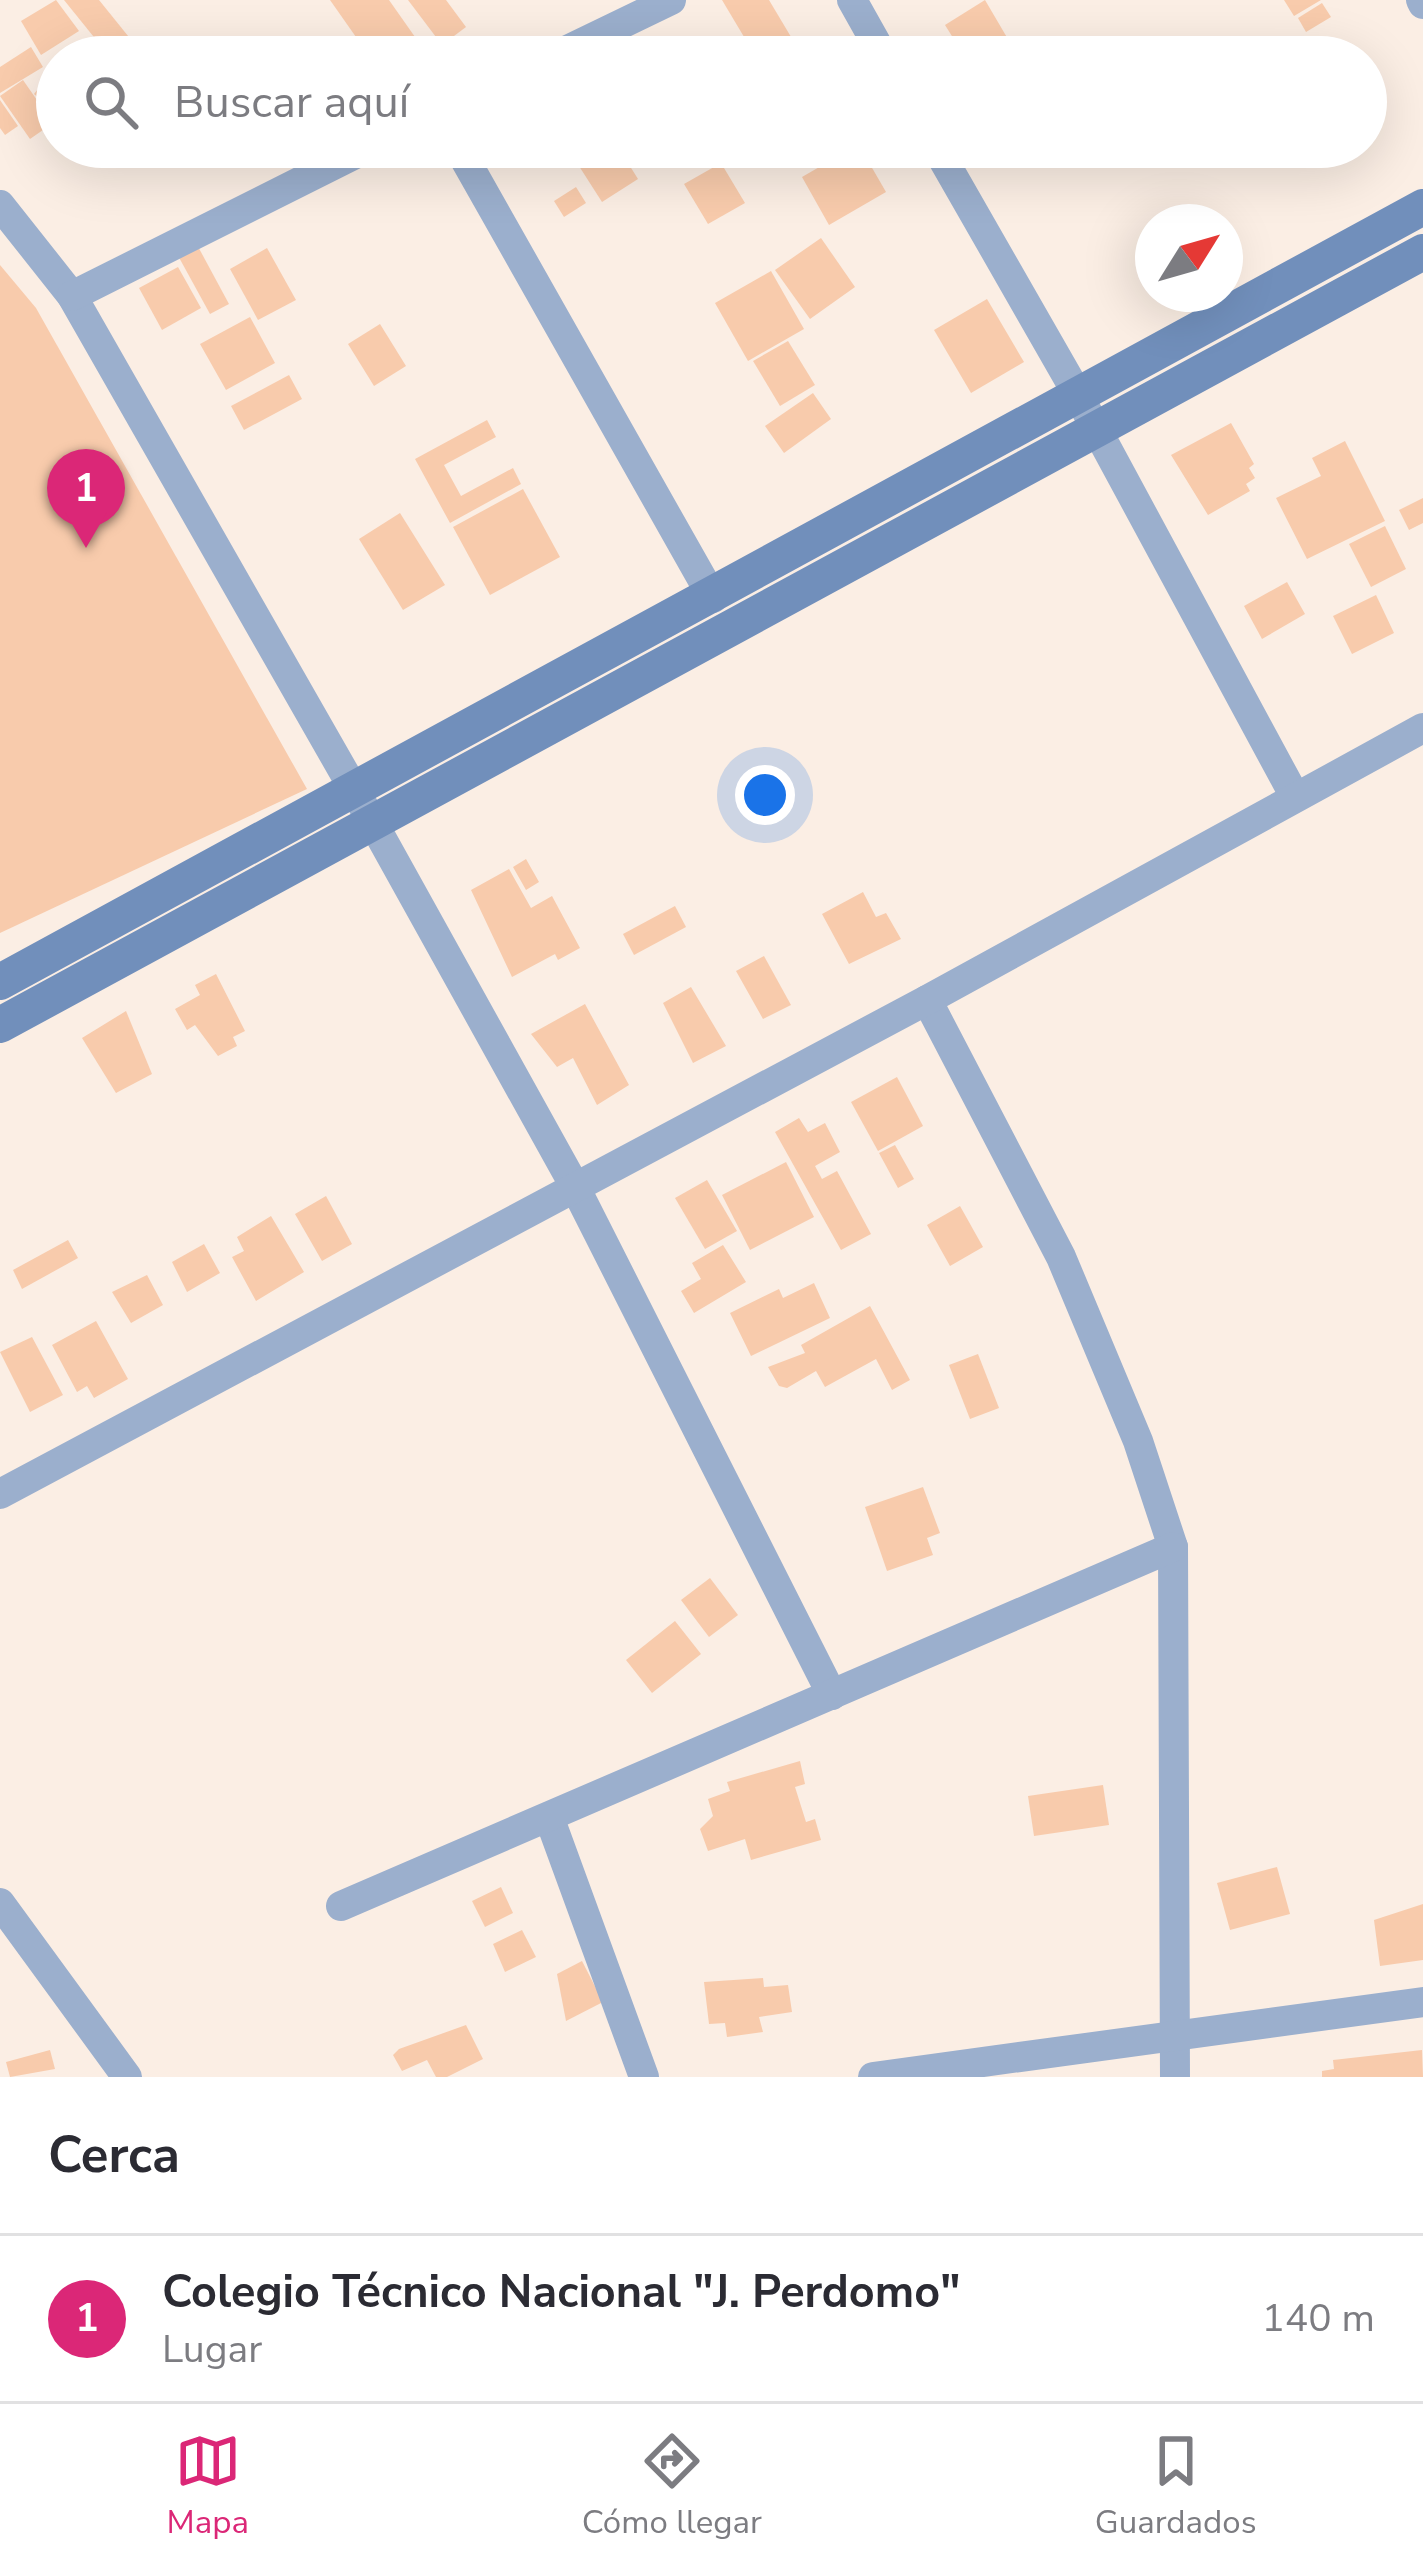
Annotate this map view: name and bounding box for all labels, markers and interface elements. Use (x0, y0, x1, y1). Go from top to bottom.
search box (36, 36, 1387, 168)
icon: search (78, 69, 144, 135)
text: Buscar aquí (174, 72, 409, 133)
north arrow (1135, 204, 1243, 312)
pin: 1 (47, 449, 125, 548)
your location (735, 765, 795, 825)
text: Cerca (48, 2120, 180, 2190)
text: Colegio Técnico Nacional "J. Perdomo" (162, 2262, 960, 2323)
text: 1 (75, 2292, 99, 2345)
text: 140 m (1261, 2292, 1375, 2345)
text: Lugar (162, 2323, 262, 2376)
tab: Mapa (166, 2428, 249, 2545)
tab: Cómo llegar (582, 2428, 762, 2545)
tab: Guardados (1095, 2428, 1257, 2545)

